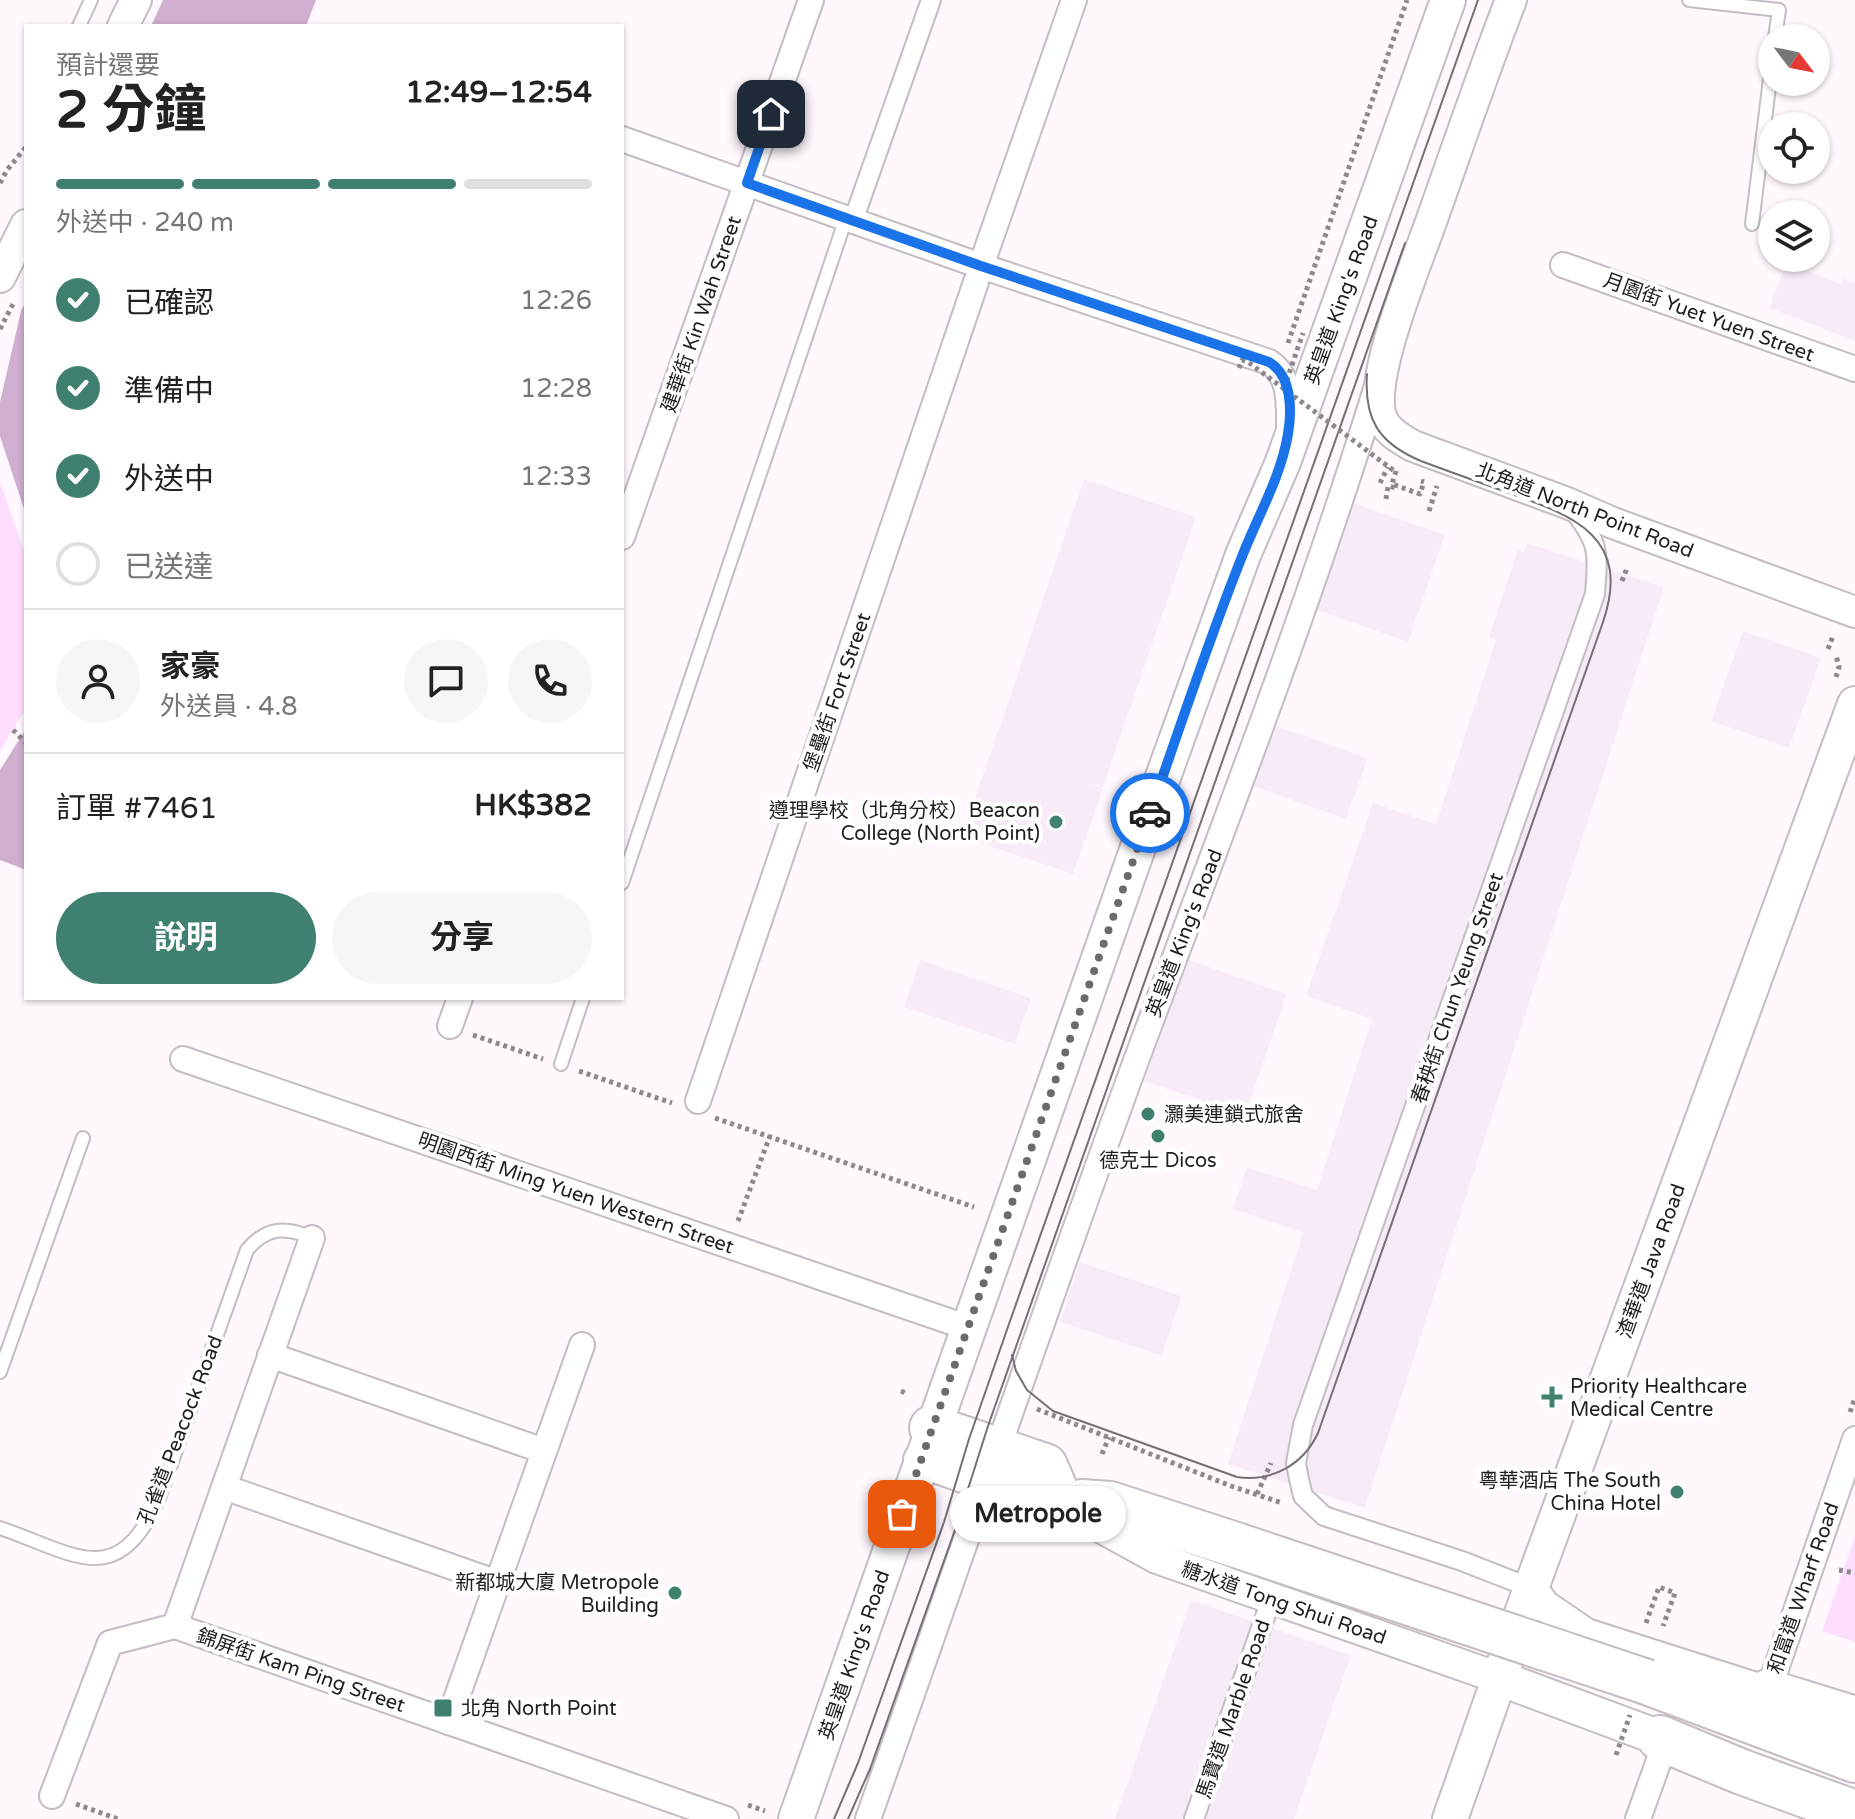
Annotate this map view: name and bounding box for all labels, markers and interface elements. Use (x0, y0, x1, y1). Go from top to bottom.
north arrow (1758, 24, 1830, 96)
map controls (1758, 24, 1830, 272)
text: 預計還要 (56, 50, 160, 81)
text: 12:49–12:54 (405, 74, 592, 111)
text: 2 分鐘 (56, 79, 206, 142)
pin (737, 80, 805, 148)
icon: home (749, 92, 793, 136)
button: locate (1758, 112, 1830, 184)
button: layers (1758, 200, 1830, 272)
text: 外送中 · 240 m (56, 207, 234, 238)
street label: 建華街 Kin Wah Street (657, 213, 747, 416)
street label: 英皇道 King's Road (1300, 213, 1384, 388)
street label: 月園街 Yuet Yuen Street (1600, 269, 1818, 367)
icon: check (56, 278, 100, 322)
text: 已確認 (124, 285, 214, 322)
text: 12:26 (520, 285, 592, 316)
icon: check (56, 366, 100, 410)
text: 準備中 (124, 373, 214, 410)
text: 12:28 (520, 373, 592, 404)
icon: check (56, 454, 100, 498)
street label: 北角道 North Point Road (1472, 458, 1697, 564)
text: 外送中 (124, 461, 214, 498)
text: 12:33 (520, 461, 592, 492)
text: 已送達 (124, 549, 214, 586)
street label: 堡壘街 Fort Street (800, 609, 876, 775)
button: person (56, 639, 140, 723)
button: chat (404, 639, 488, 723)
button: phone (508, 639, 592, 723)
text: 家豪 (160, 648, 220, 685)
text: 外送員 · 4.8 (160, 691, 298, 722)
courier (1110, 773, 1190, 853)
text: HK$382 (474, 787, 592, 824)
text: 訂單 #7461 (56, 790, 218, 827)
icon: car (1128, 791, 1172, 835)
place label: 遵理學校（北角分校）Beacon College (North Point) (769, 799, 1040, 846)
marker: 遵理學校（北角分校）Beacon College (North Point) (1047, 813, 1065, 831)
street label: 英皇道 King's Road (1142, 846, 1228, 1021)
street label: 春秧街 Chun Yeung Street (1407, 869, 1509, 1107)
button: 說明 (56, 892, 316, 984)
button: 分享 (332, 892, 592, 984)
place label: 灝美連鎖式旅舍 (1164, 1103, 1304, 1127)
marker: 灝美連鎖式旅舍 (1139, 1105, 1157, 1123)
marker: 德克士 Dicos (1149, 1127, 1167, 1145)
street label: 明園西街 Ming Yuen Western Street (414, 1128, 737, 1260)
place label: 德克士 Dicos (1099, 1149, 1217, 1173)
street label: 渣華道 Java Road (1613, 1181, 1691, 1342)
street label: 孔雀道 Peacock Road (134, 1332, 228, 1528)
place label: Priority Healthcare Medical Centre (1570, 1375, 1747, 1422)
marker: Priority Healthcare Medical Centre (1541, 1386, 1563, 1408)
place label: 粵華酒店 The South China Hotel (1479, 1469, 1661, 1516)
pin (868, 1480, 936, 1548)
marker: 粵華酒店 The South China Hotel (1668, 1483, 1686, 1501)
callout: Metropole (950, 1486, 1126, 1542)
icon: bag (880, 1492, 924, 1536)
text: Metropole (974, 1498, 1102, 1529)
street label: 和富道 Wharf Road (1763, 1500, 1845, 1677)
street label: 糖水道 Tong Shui Road (1178, 1558, 1389, 1650)
street label: 英皇道 King's Road (815, 1567, 895, 1743)
place label: 新都城大廈 Metropole Building (455, 1571, 659, 1618)
marker: 新都城大廈 Metropole Building (666, 1584, 684, 1602)
street label: 馬寶道 Marble Road (1192, 1617, 1276, 1802)
street label: 錦屏街 Kam Ping Street (193, 1624, 408, 1718)
marker: 北角 North Point (432, 1697, 454, 1719)
place label: 北角 North Point (461, 1697, 617, 1721)

